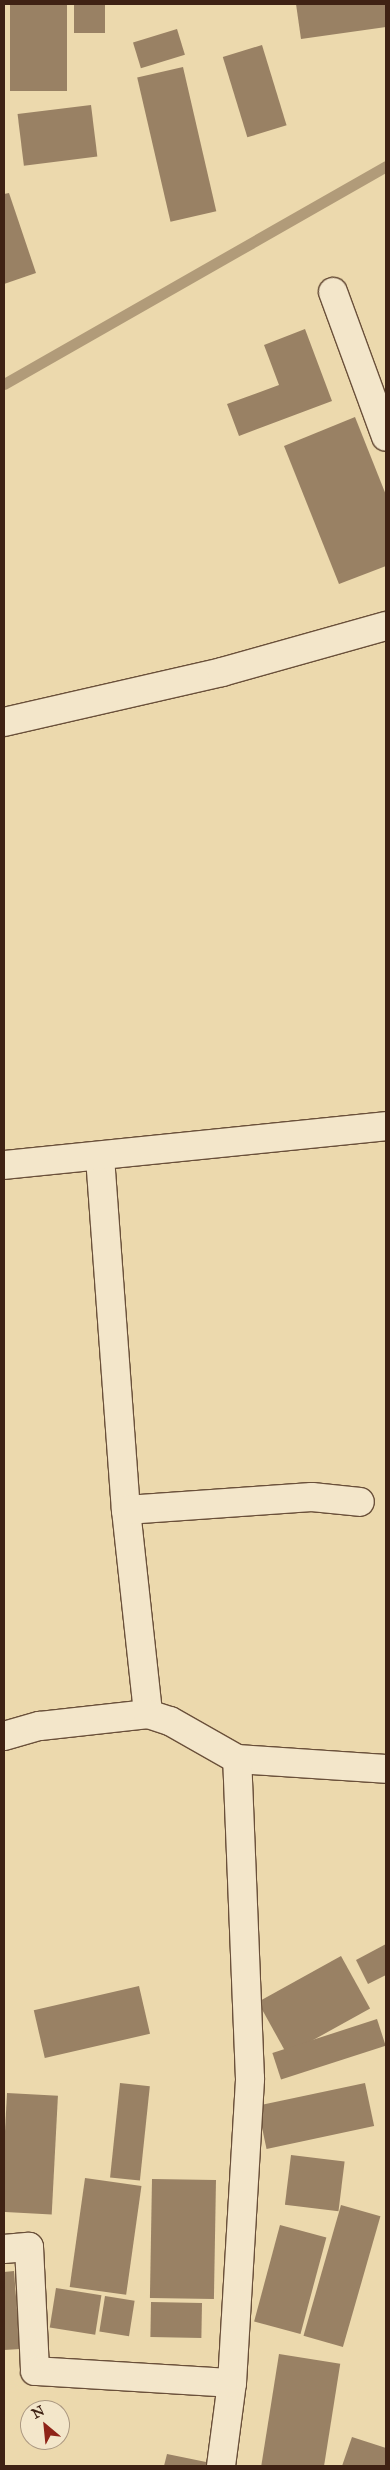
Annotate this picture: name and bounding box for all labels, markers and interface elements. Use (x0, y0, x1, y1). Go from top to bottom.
north arrow (20, 2400, 70, 2450)
text: N (29, 2402, 47, 2422)

